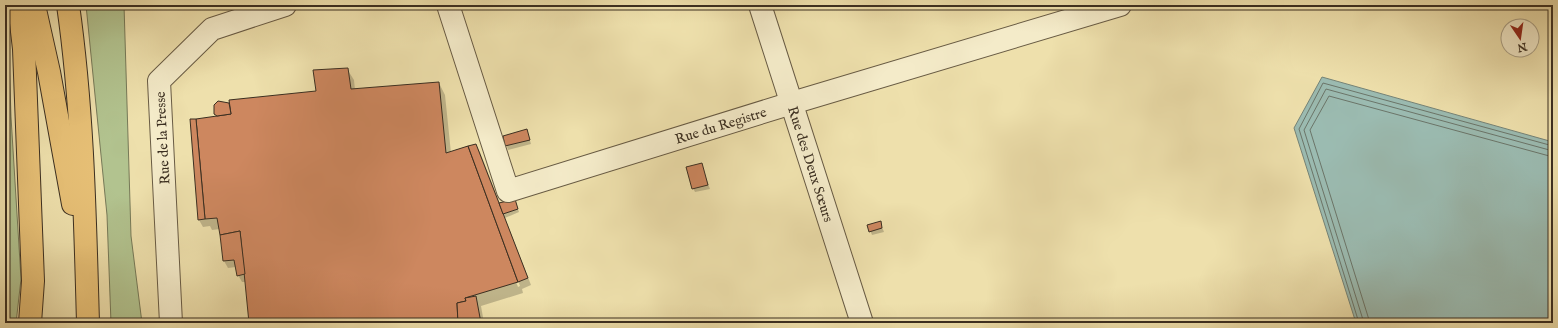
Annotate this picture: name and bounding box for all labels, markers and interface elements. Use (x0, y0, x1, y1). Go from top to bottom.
north arrow (1500, 18, 1540, 58)
text: N (1515, 39, 1529, 55)
street label: Rue de la Presse (152, 90, 174, 185)
street label: Rue du Registre (673, 103, 769, 149)
street label: Rue des Deux Sœurs (783, 104, 837, 225)

